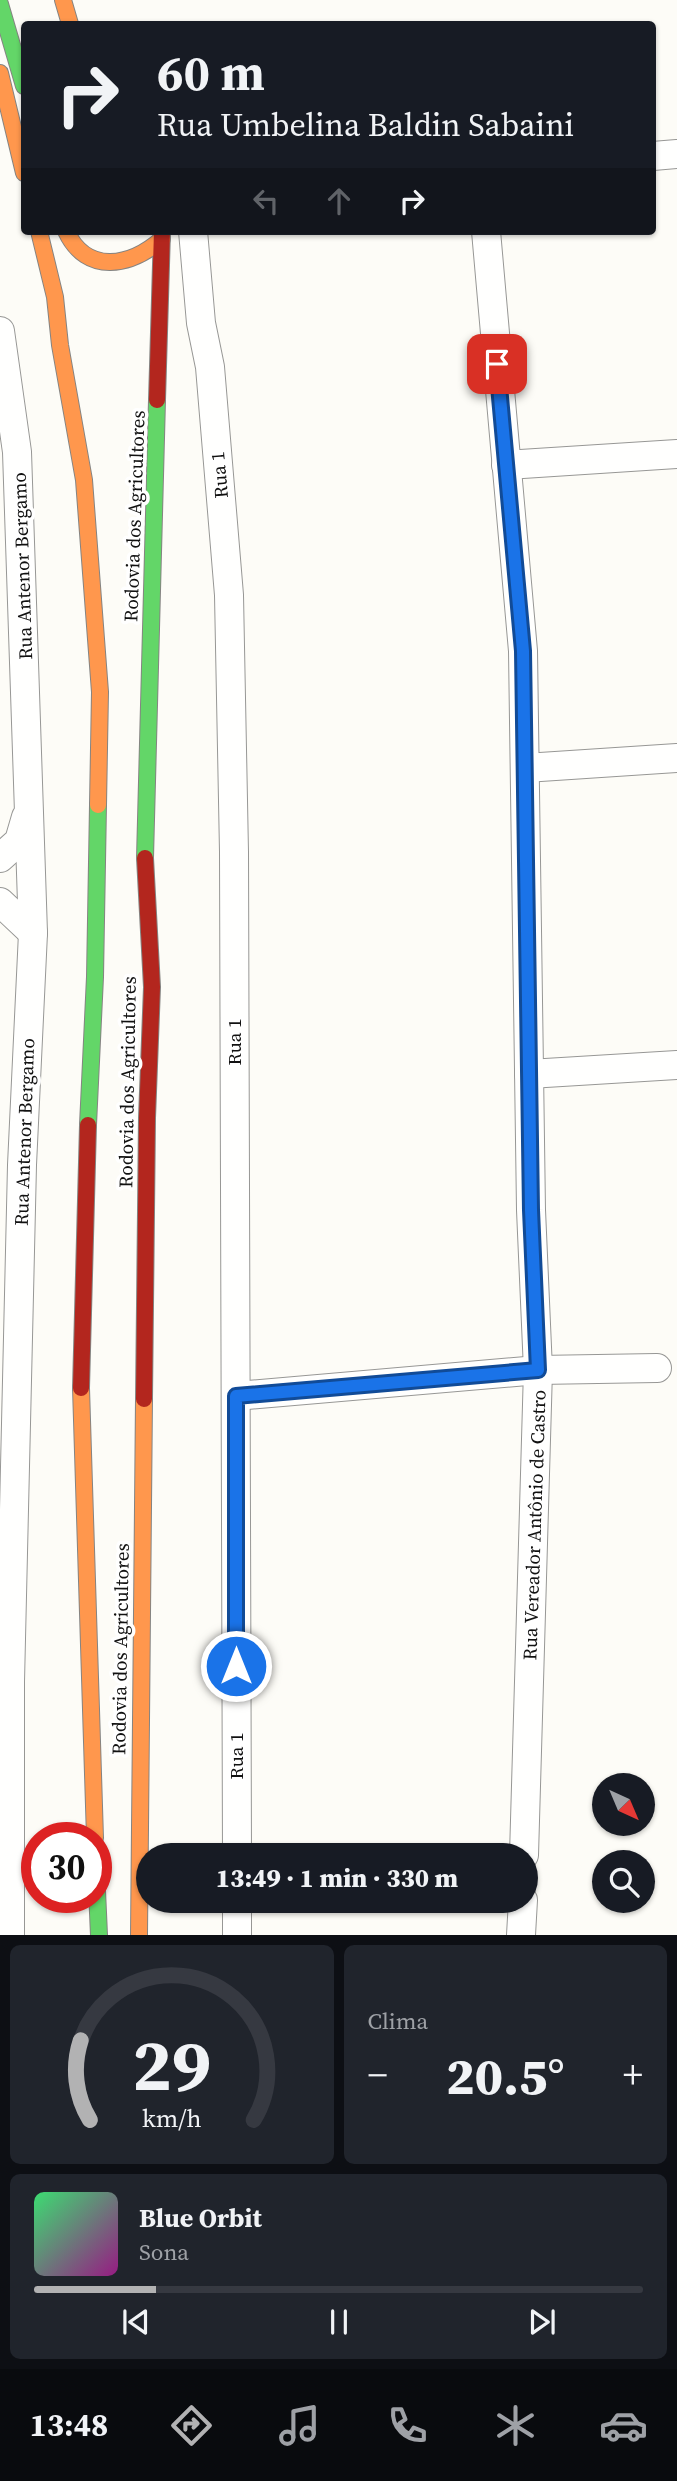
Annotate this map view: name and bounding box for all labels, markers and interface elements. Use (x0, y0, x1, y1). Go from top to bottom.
text: 60 m (157, 39, 265, 106)
icon: right (42, 49, 133, 140)
text: Rua Umbelina Baldin Sabaini (157, 103, 574, 147)
icon: left (247, 182, 285, 220)
icon: ahead (320, 182, 358, 220)
icon: right (393, 182, 431, 220)
pin (467, 334, 527, 394)
icon: arrive (478, 345, 516, 383)
street label: Rodovia dos Agricultores (117, 410, 151, 622)
street label: Rua 1 (204, 451, 234, 499)
street label: Rua Antenor Bergamo (6, 472, 38, 660)
street label: Rodovia dos Agricultores (112, 976, 142, 1188)
street label: Rua 1 (221, 1019, 247, 1065)
street label: Rua Antenor Bergamo (8, 1038, 40, 1226)
street label: Rua Vereador Antônio de Castro (516, 1389, 552, 1661)
street label: Rodovia dos Agricultores (105, 1543, 135, 1755)
position arrow (199, 1629, 273, 1703)
street label: Rua 1 (223, 1733, 249, 1779)
north arrow (592, 1773, 654, 1836)
map controls (592, 1773, 655, 1913)
speed limit sign: 30 (21, 1822, 112, 1913)
button: search (592, 1850, 655, 1913)
text: 13:49 · 1 min · 330 m (216, 1860, 458, 1896)
text: Clima (368, 2005, 428, 2037)
text: 29 (132, 2016, 211, 2115)
text: 20.5° (446, 2040, 565, 2111)
text: − (368, 2049, 388, 2101)
text: + (623, 2049, 643, 2101)
text: km/h (142, 2101, 202, 2135)
text: Blue Orbit (139, 2200, 262, 2236)
text: Sona (139, 2236, 189, 2268)
icon: previous (117, 2303, 155, 2341)
icon: pause (320, 2303, 358, 2341)
icon: next (523, 2303, 561, 2341)
icon: directions (167, 2401, 216, 2450)
icon: music (275, 2401, 324, 2450)
icon: phone (383, 2401, 432, 2450)
icon: climate (491, 2401, 540, 2450)
icon: car (599, 2401, 648, 2450)
text: 13:48 (29, 2403, 108, 2447)

